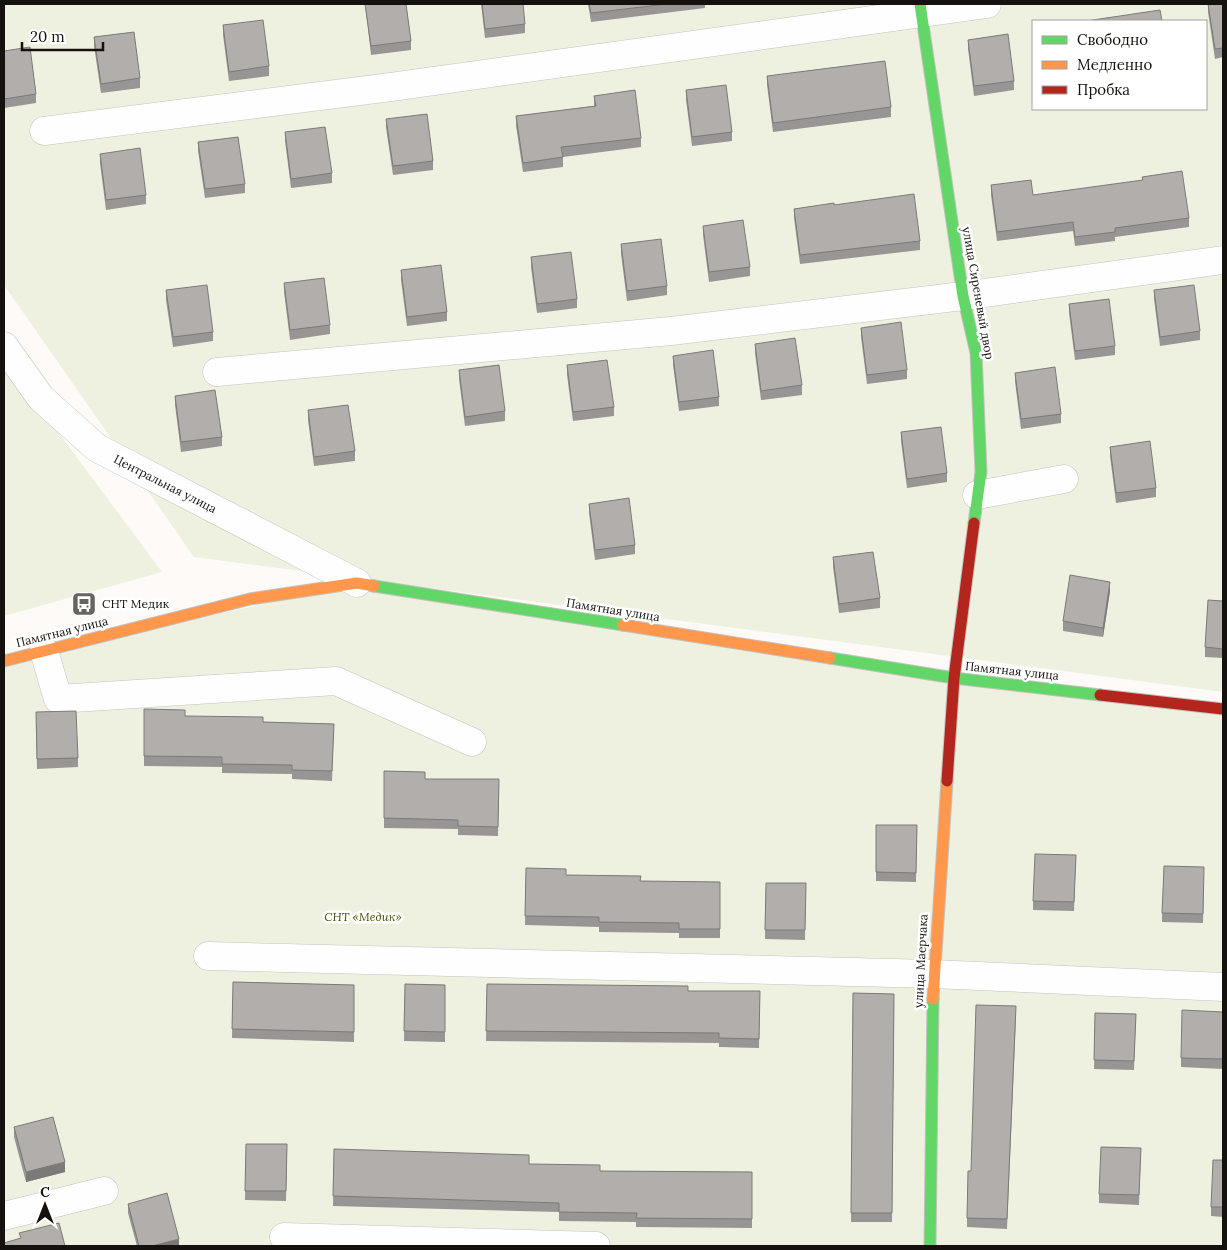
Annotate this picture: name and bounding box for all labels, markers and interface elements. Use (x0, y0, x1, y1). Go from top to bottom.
scale bar (22, 20, 104, 52)
legend (1032, 20, 1207, 110)
text: 20 m (30, 27, 65, 46)
text: Свободно (1077, 30, 1148, 49)
text: Медленно (1077, 55, 1152, 74)
text: Пробка (1077, 80, 1130, 99)
street label: улица Сиреневый двор (959, 225, 998, 360)
street label: Центральная улица (111, 451, 219, 516)
bus stop icon: СНТ Медик (71, 591, 97, 617)
street label: Памятная улица (565, 595, 661, 624)
place label: СНТ Медик (102, 596, 170, 611)
street label: Памятная улица (14, 613, 109, 650)
street label: Памятная улица (964, 658, 1060, 683)
park label: СНТ «Медик» (324, 909, 402, 924)
street label: улица Маерчака (911, 914, 930, 1008)
north arrow (20, 1180, 70, 1230)
text: С (40, 1183, 50, 1201)

